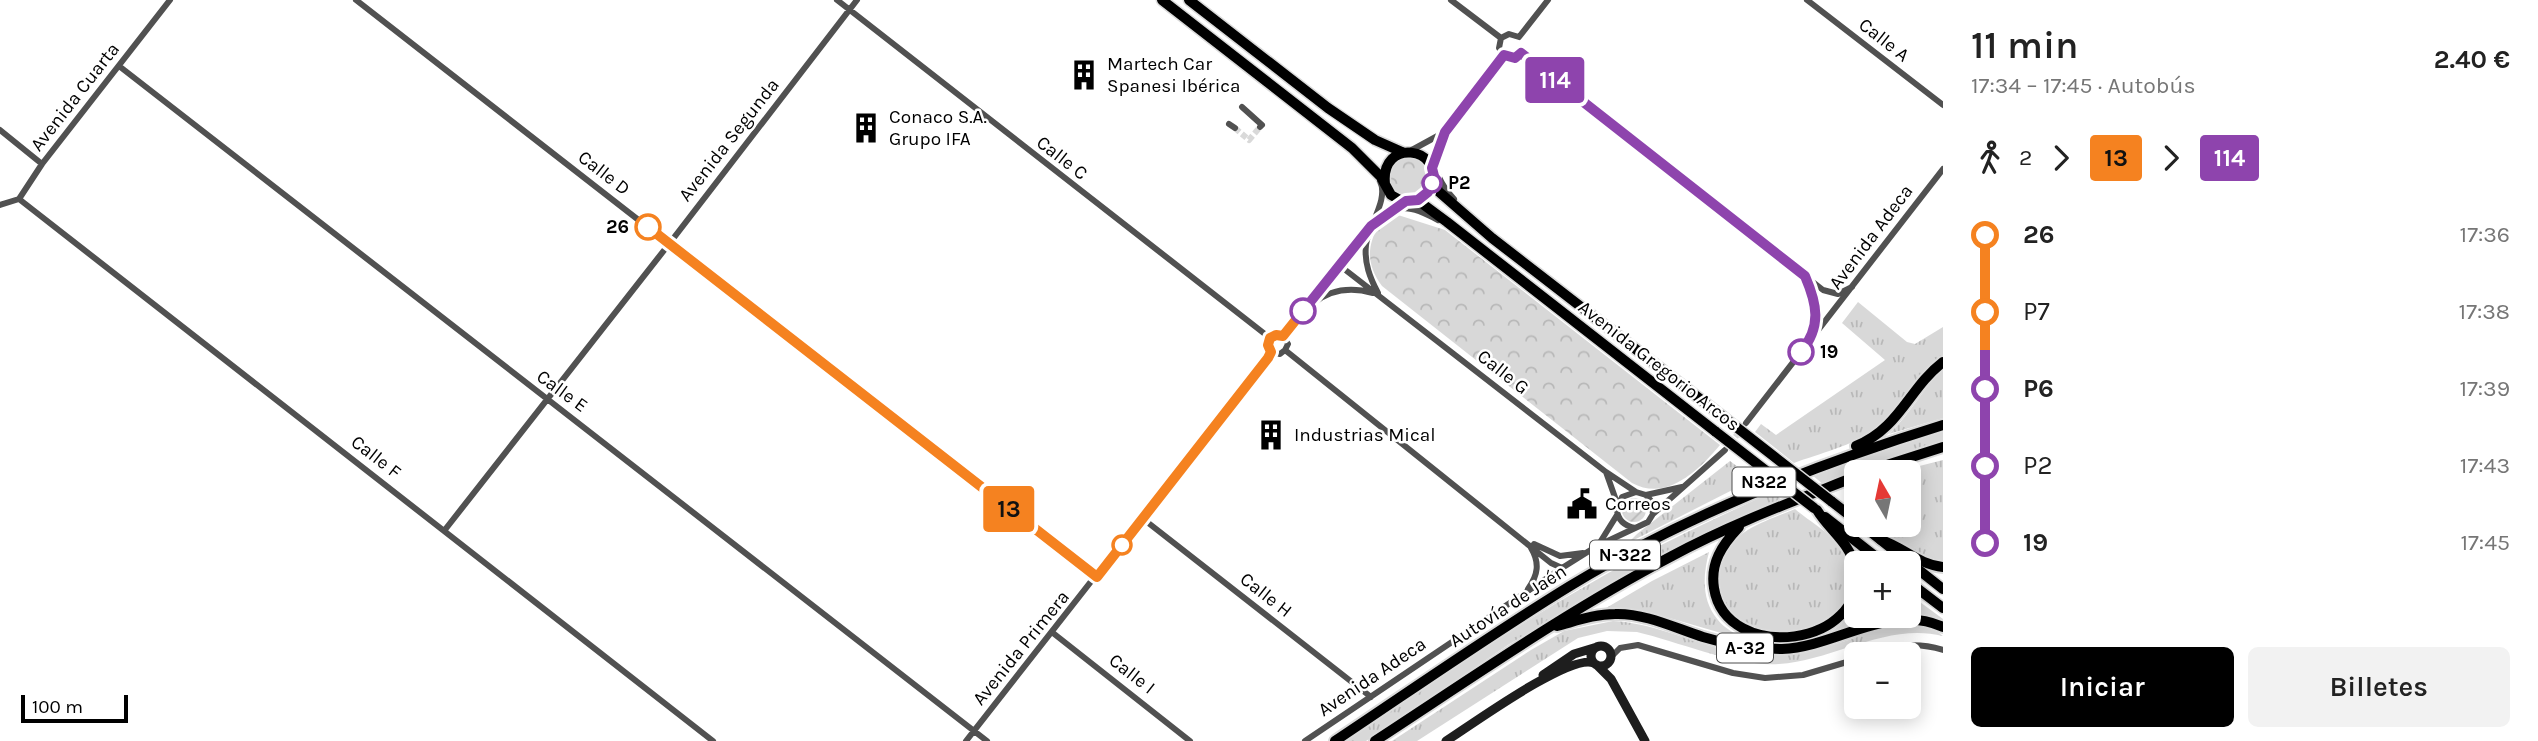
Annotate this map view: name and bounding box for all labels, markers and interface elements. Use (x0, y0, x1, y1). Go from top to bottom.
street label: Calle A (1854, 13, 1914, 67)
text: 11 min (1971, 23, 2079, 68)
street label: Avenida Cuarta (26, 39, 124, 155)
text: 2.40 € (2434, 44, 2510, 75)
place label: Martech Car Spanesi Ibérica (1107, 53, 1241, 97)
line badge: 114 (1515, 57, 1595, 103)
building icon: Martech Car Spanesi Ibérica (1067, 58, 1101, 92)
text: 114 (1539, 66, 1571, 94)
text: 17:34 – 17:45 · Autobús (1971, 72, 2195, 99)
street label: Avenida Segunda (674, 74, 784, 206)
place label: Conaco S.A. Grupo IFA (889, 106, 987, 150)
building icon: Conaco S.A. Grupo IFA (849, 111, 883, 145)
street label: Calle C (1032, 131, 1092, 185)
icon: walk (1971, 139, 2009, 177)
icon: forward (2042, 139, 2080, 177)
icon: forward (2152, 139, 2190, 177)
text: 2 (2019, 144, 2032, 171)
text: 13 (2104, 144, 2128, 172)
text: 114 (2214, 144, 2245, 172)
street label: Calle D (574, 146, 634, 200)
place label: P2 (1448, 172, 1471, 194)
marker: P2 (1422, 173, 1442, 193)
street label: Avenida Adeca (1824, 180, 1918, 294)
marker: 26 (635, 214, 661, 240)
place label: 26 (606, 216, 629, 238)
text: 26 (2023, 219, 2055, 250)
text: 17:36 (2460, 221, 2510, 248)
street label: Avenida Gregorio Arcos (1574, 296, 1744, 436)
text: P7 (2023, 296, 2050, 327)
unlabelled marker (1290, 298, 1316, 324)
text: 17:38 (2459, 298, 2510, 325)
marker: 19 (1788, 339, 1814, 365)
place label: 19 (1820, 341, 1838, 363)
street label: Calle G (1473, 345, 1533, 399)
street label: Calle E (532, 365, 592, 417)
text: P6 (2023, 373, 2054, 404)
text: 17:39 (2459, 375, 2510, 402)
building icon: Industrias Mical (1254, 418, 1288, 452)
place label: Industrias Mical (1294, 424, 1436, 446)
street label: Calle F (347, 431, 405, 483)
text: P2 (2023, 450, 2052, 481)
text: 17:43 (2460, 452, 2510, 479)
north arrow (1844, 460, 1922, 537)
map controls (1844, 460, 1921, 719)
road number: N322 (1732, 468, 1796, 496)
line badge: 13 (978, 486, 1040, 532)
public building icon: Correos (1565, 487, 1599, 521)
place label: Correos (1605, 493, 1671, 515)
text: 13 (997, 495, 1021, 523)
text: 19 (2023, 527, 2048, 558)
text: 17:45 (2460, 529, 2510, 556)
unlabelled marker (1112, 535, 1132, 555)
road number: N-322 (1590, 540, 1660, 570)
button: + (1844, 551, 1921, 628)
street label: Autovía de Jaén (1445, 560, 1571, 652)
street label: Calle H (1236, 568, 1296, 622)
street label: Avenida Primera (968, 586, 1074, 710)
street label: Avenida Adeca (1314, 633, 1430, 721)
road number: A-32 (1717, 634, 1773, 662)
button: − (1844, 642, 1921, 719)
button: Iniciar (1971, 647, 2234, 727)
button: Billetes (2248, 647, 2510, 727)
street label: Calle I (1105, 649, 1159, 699)
scale bar (21, 692, 128, 724)
text: 100 m (32, 696, 83, 718)

